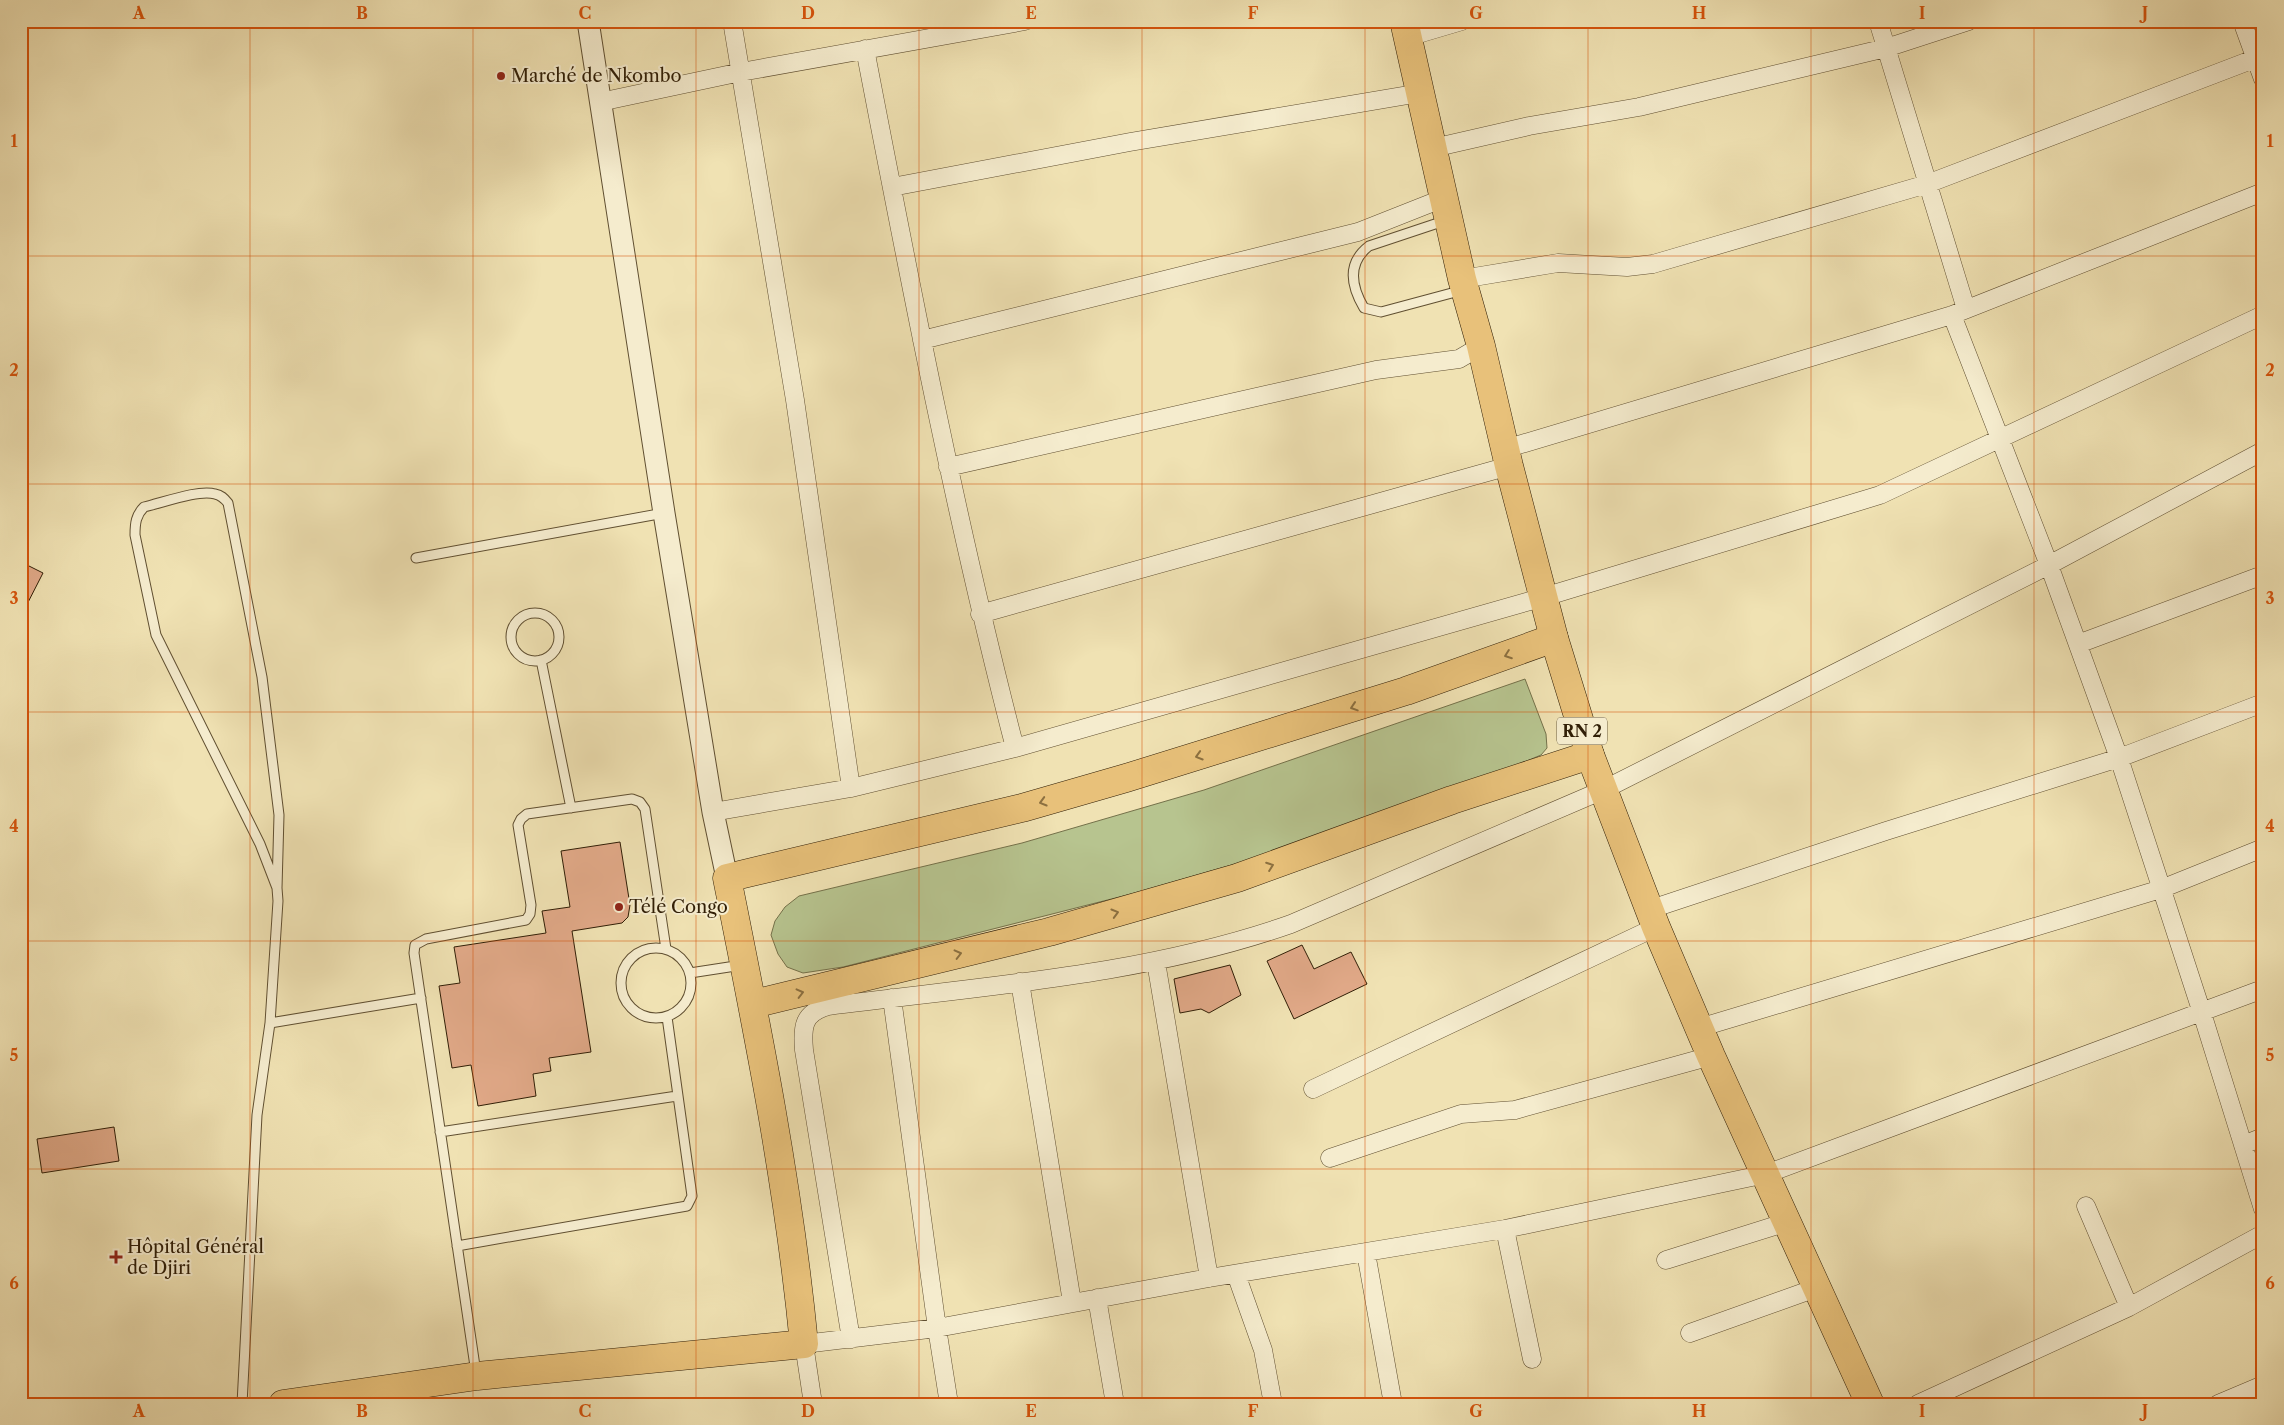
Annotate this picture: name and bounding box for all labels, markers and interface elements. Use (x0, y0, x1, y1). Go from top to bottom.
text: A (132, 3, 146, 23)
text: B (356, 3, 368, 23)
text: C (579, 3, 591, 23)
text: D (801, 3, 815, 23)
text: E (1025, 3, 1037, 23)
text: F (1248, 3, 1259, 23)
text: G (1469, 3, 1483, 23)
text: H (1692, 3, 1706, 23)
text: I (1919, 3, 1926, 23)
text: J (2139, 3, 2148, 23)
place label: Marché de Nkombo (511, 65, 682, 87)
marker: Marché de Nkombo (495, 70, 507, 82)
text: 1 (10, 131, 18, 151)
text: 1 (2266, 131, 2274, 151)
text: 2 (9, 360, 19, 380)
text: 2 (2265, 360, 2275, 380)
text: 3 (9, 588, 19, 608)
text: 3 (2265, 588, 2275, 608)
one-way arrow (1504, 649, 1513, 659)
one-way arrow (1351, 702, 1359, 712)
road number: RN 2 (1557, 718, 1607, 744)
one-way arrow (1196, 751, 1204, 761)
one-way arrow (1040, 796, 1048, 806)
text: 4 (9, 816, 19, 836)
text: 4 (2265, 816, 2275, 836)
one-way arrow (1266, 862, 1274, 872)
place label: Télé Congo (629, 896, 728, 918)
marker: Télé Congo (613, 901, 625, 913)
one-way arrow (1110, 908, 1119, 918)
one-way arrow (953, 949, 962, 960)
one-way arrow (795, 988, 803, 998)
text: 5 (10, 1045, 19, 1065)
text: 5 (2266, 1045, 2275, 1065)
place label: Hôpital Général de Djiri (127, 1236, 264, 1279)
marker: Hôpital Général de Djiri (109, 1250, 123, 1264)
text: 6 (9, 1273, 19, 1293)
text: 6 (2265, 1273, 2275, 1293)
text: A (132, 1401, 146, 1421)
text: B (356, 1401, 368, 1421)
text: C (579, 1401, 591, 1421)
text: D (801, 1401, 815, 1421)
text: E (1025, 1401, 1037, 1421)
text: F (1248, 1401, 1259, 1421)
text: G (1469, 1401, 1483, 1421)
text: H (1692, 1401, 1706, 1421)
text: I (1919, 1401, 1926, 1421)
text: J (2139, 1401, 2148, 1421)

